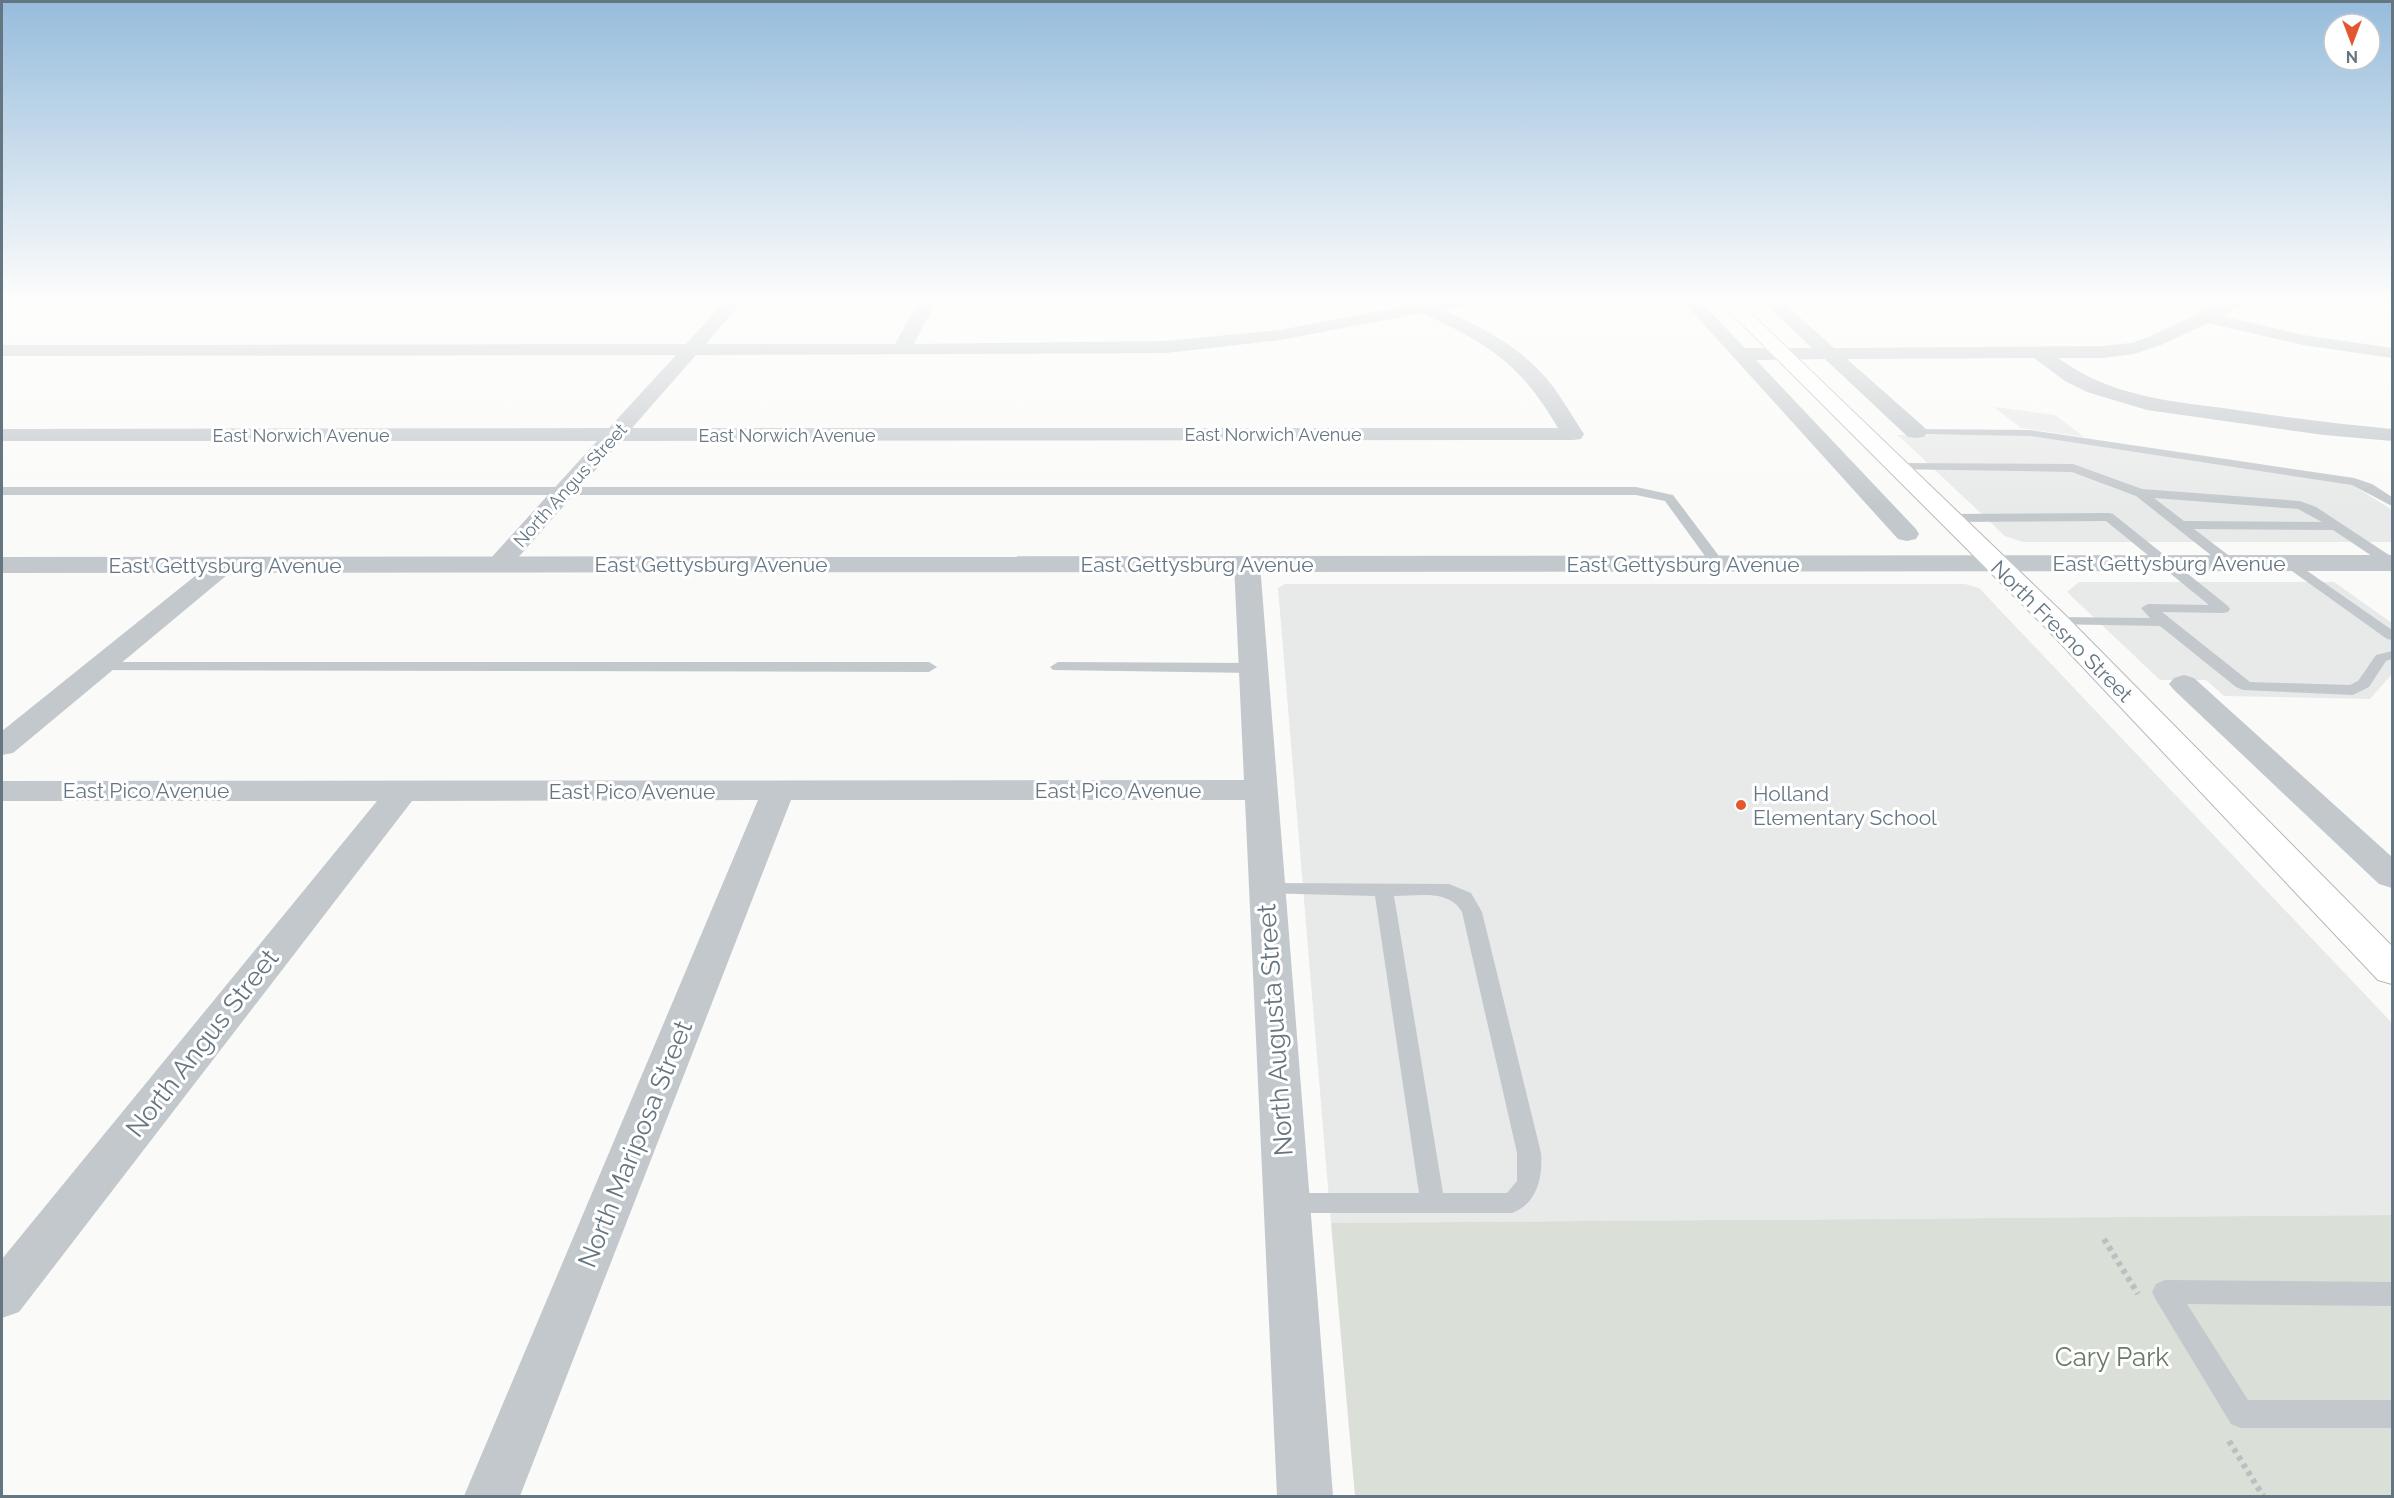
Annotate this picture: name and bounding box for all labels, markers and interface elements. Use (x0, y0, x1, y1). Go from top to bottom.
north arrow (2322, 12, 2382, 72)
text: N (2346, 47, 2358, 66)
street label: North Angus Street (509, 419, 631, 551)
street label: East Norwich Avenue (1185, 424, 1362, 445)
street label: East Norwich Avenue (213, 425, 390, 446)
street label: East Norwich Avenue (699, 425, 876, 446)
street label: East Gettysburg Avenue (2052, 551, 2286, 576)
street label: East Gettysburg Avenue (594, 552, 828, 577)
street label: East Gettysburg Avenue (1080, 552, 1314, 577)
street label: East Gettysburg Avenue (1566, 552, 1800, 577)
street label: East Gettysburg Avenue (108, 553, 342, 578)
street label: North Fresno Street (1986, 555, 2138, 707)
street label: East Pico Avenue (63, 778, 229, 803)
street label: East Pico Avenue (1035, 778, 1201, 803)
street label: East Pico Avenue (549, 779, 715, 804)
place label: Holland Elementary School (1753, 781, 1937, 830)
marker: Holland Elementary School (1734, 798, 1748, 812)
street label: North Augusta Street (1251, 903, 1299, 1157)
street label: North Angus Street (119, 943, 285, 1143)
street label: North Mariposa Street (572, 1016, 698, 1272)
park label: Cary Park (2055, 1342, 2169, 1372)

